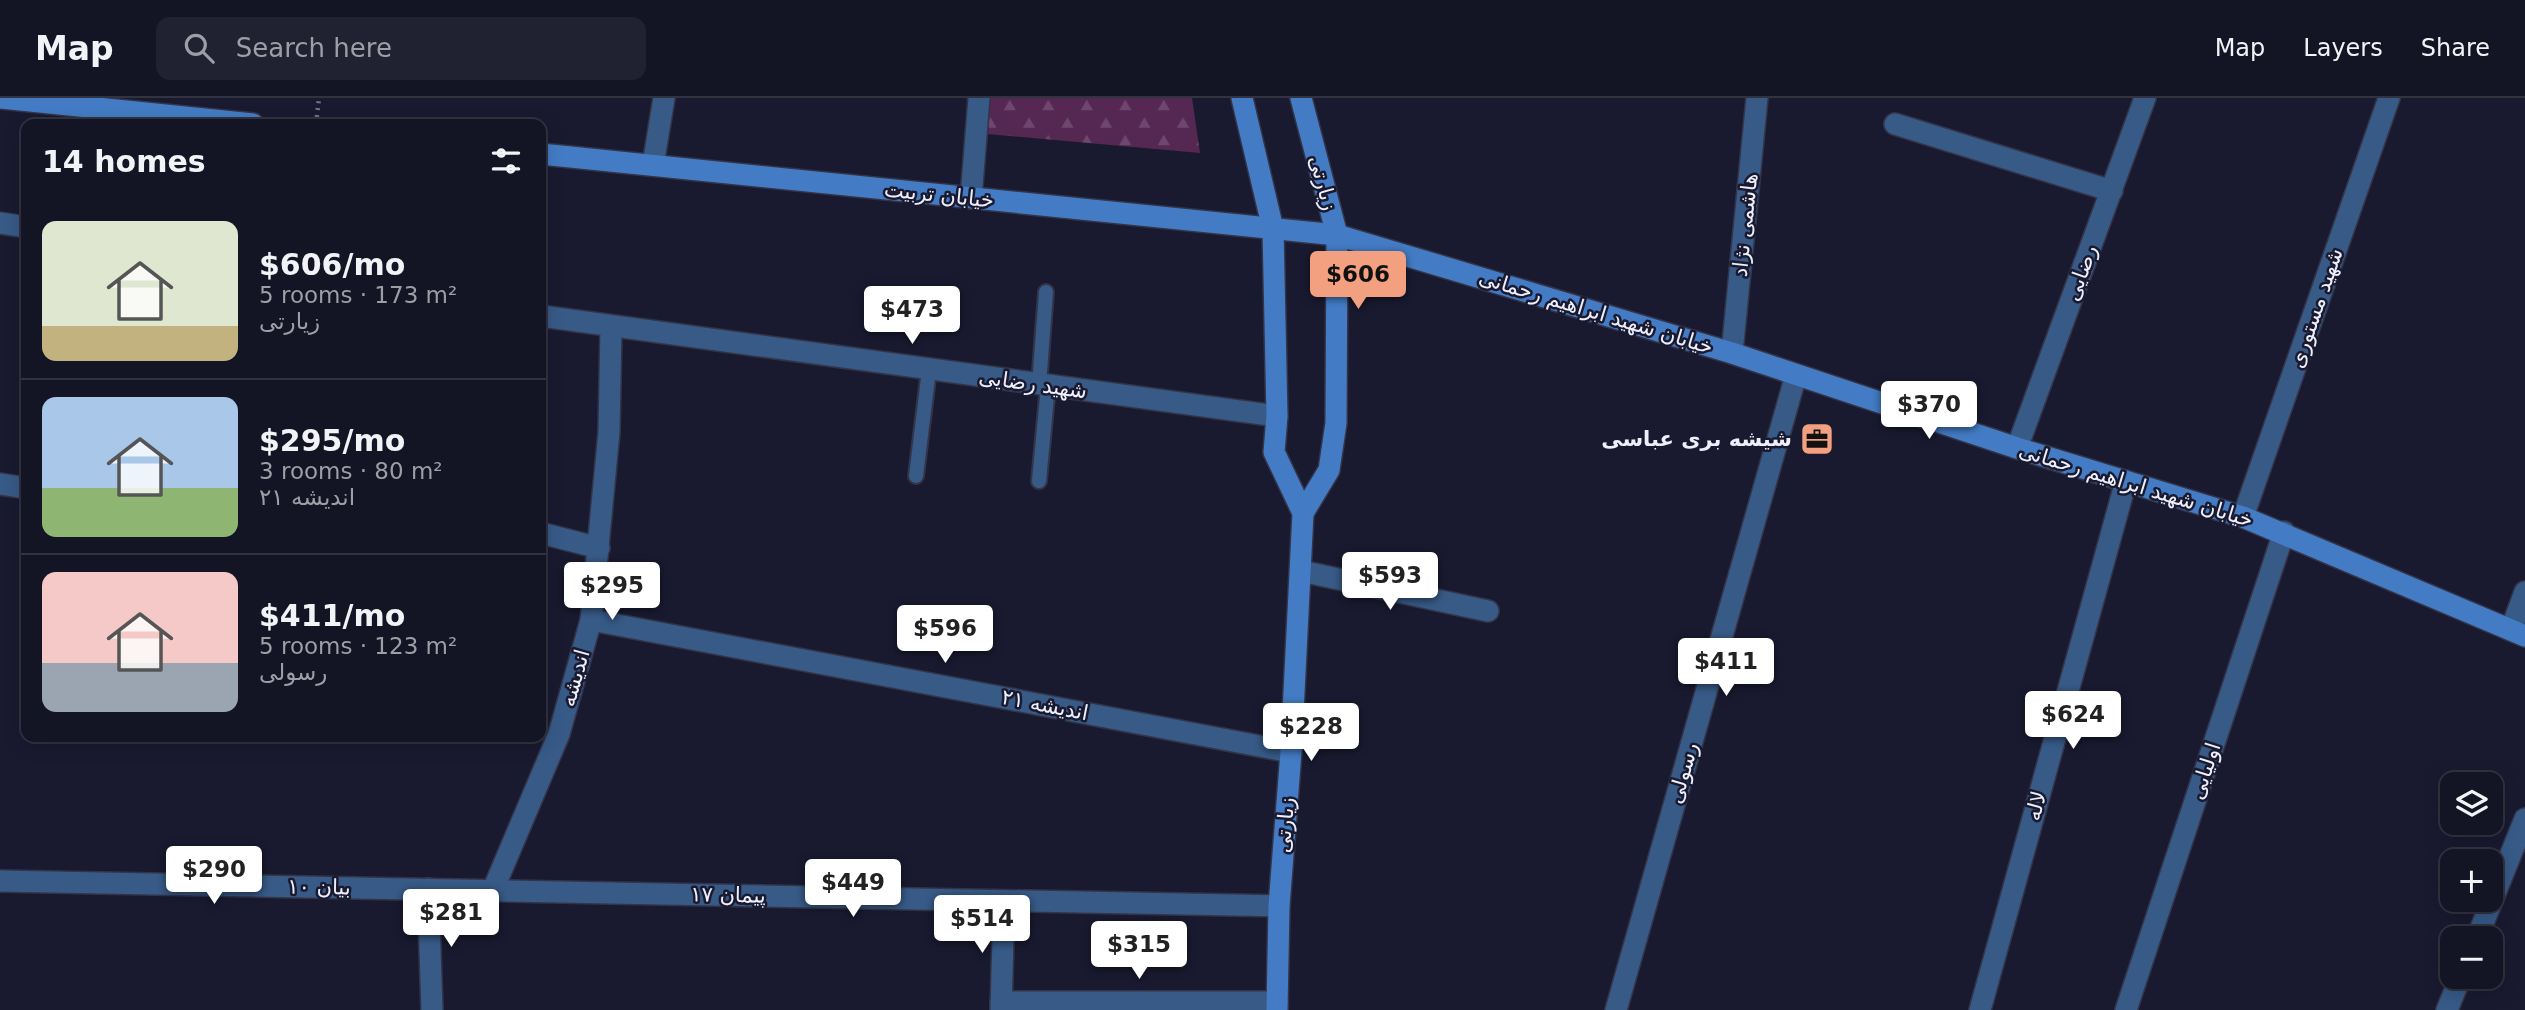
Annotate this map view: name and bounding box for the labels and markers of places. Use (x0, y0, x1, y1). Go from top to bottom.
pin: $606 (1317, 252, 1399, 311)
pin: $473 (871, 286, 953, 346)
pin: $370 (1888, 382, 1970, 441)
office icon: شیشه بری عباسی (1798, 420, 1836, 458)
place label: شیشه بری عباسی (1601, 427, 1792, 451)
pin: $593 (1349, 552, 1431, 612)
pin: $295 (571, 562, 653, 622)
pin: $596 (904, 606, 986, 665)
pin: $411 (1685, 638, 1767, 698)
pin: $624 (2032, 692, 2114, 751)
pin: $228 (1270, 704, 1352, 763)
pin: $290 (173, 846, 255, 906)
pin: $449 (812, 860, 894, 919)
pin: $281 (410, 890, 492, 949)
pin: $514 (941, 896, 1023, 955)
pin: $315 (1098, 922, 1180, 981)

